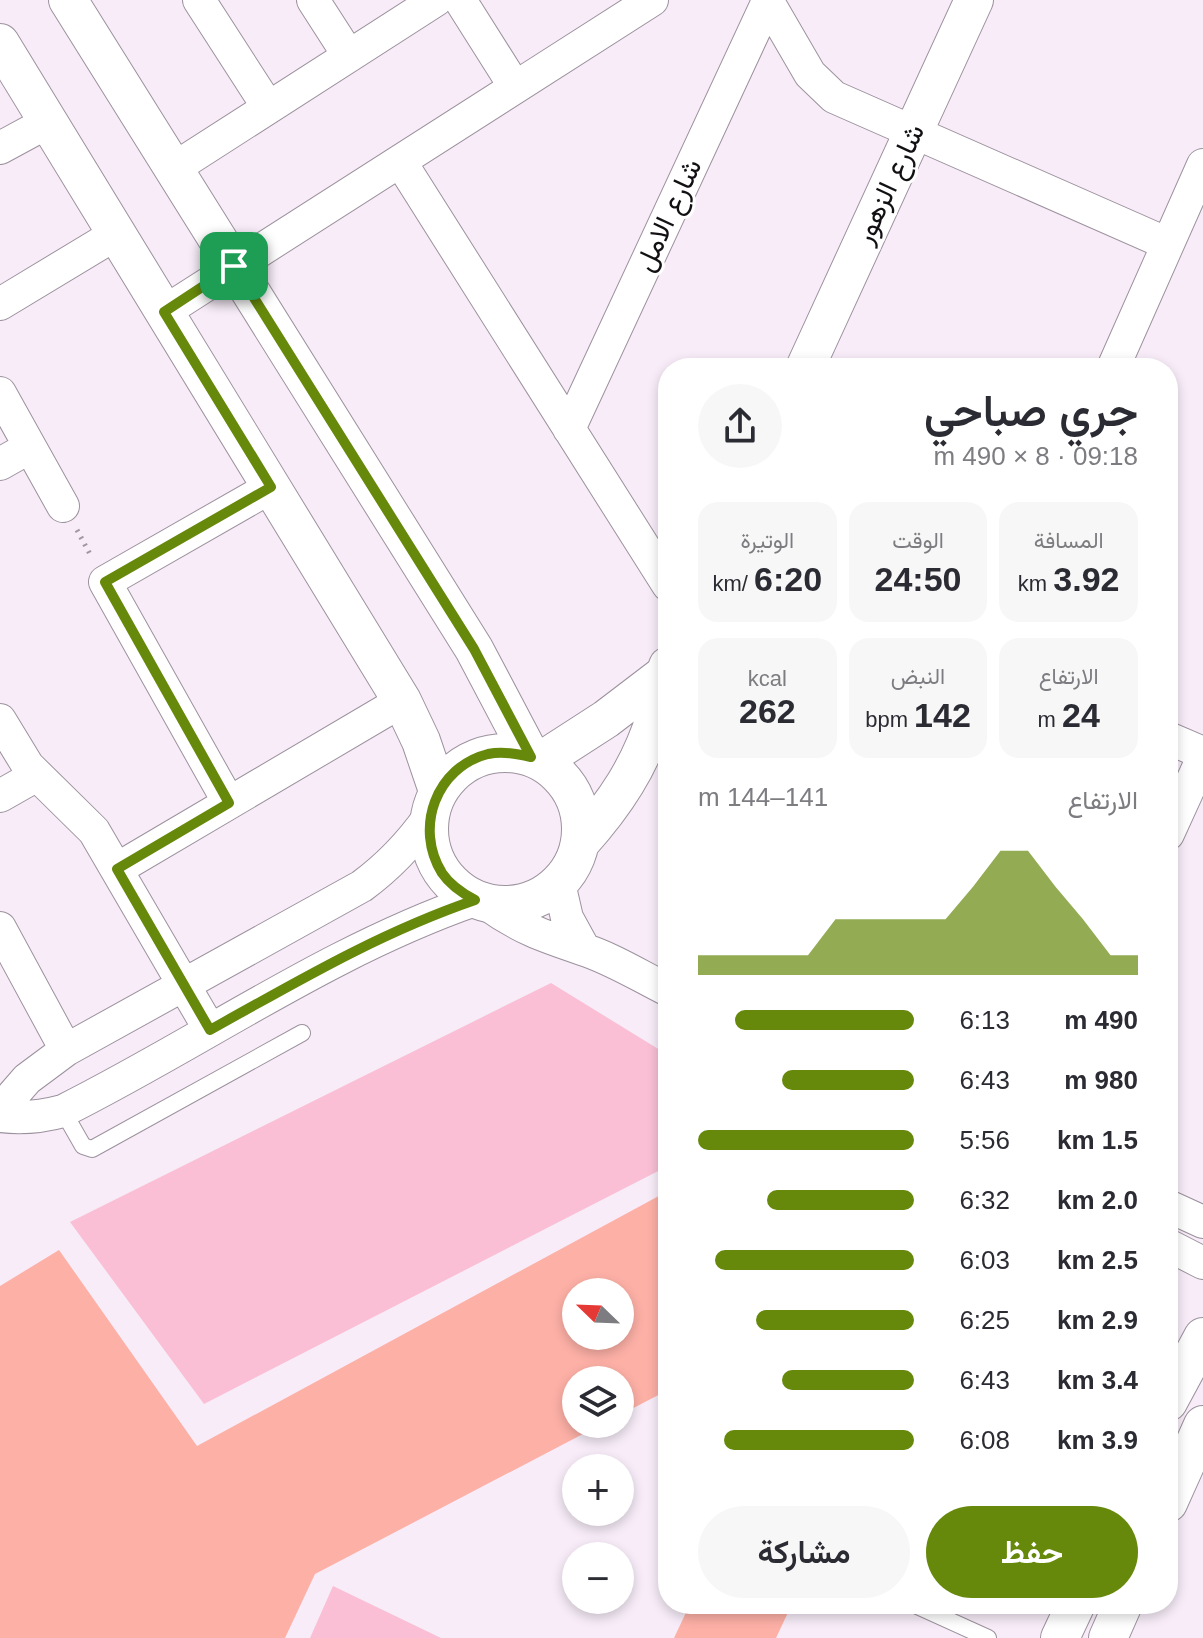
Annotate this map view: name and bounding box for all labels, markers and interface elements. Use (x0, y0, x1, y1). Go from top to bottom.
street label: شارع الزهور (847, 119, 933, 251)
street label: شارع الامل (629, 154, 710, 277)
pin (200, 232, 268, 300)
icon: arrive (212, 244, 256, 288)
button: share (698, 384, 782, 468)
text: جري صباحي (924, 386, 1138, 435)
text: 09:18 · 8 × 490 m (933, 441, 1138, 471)
text: الوتيرة (740, 528, 794, 553)
text: الوقت (892, 528, 944, 553)
text: المسافة (1034, 528, 1104, 553)
text: 6:20 (754, 560, 822, 598)
text: 24:50 (875, 560, 961, 598)
text: 3.92 (1053, 560, 1119, 598)
text: /km (713, 571, 754, 596)
text: km (1018, 571, 1053, 596)
text: النبض (891, 664, 945, 689)
text: الارتفاع (1039, 664, 1099, 689)
text: kcal (748, 666, 787, 691)
text: 262 (739, 692, 796, 730)
text: 142 (914, 696, 971, 734)
text: 24 (1062, 696, 1100, 734)
text: bpm (865, 707, 914, 732)
text: m (1038, 707, 1062, 732)
text: 141–144 m (698, 782, 828, 812)
text: الارتفاع (1067, 785, 1138, 815)
text: 6:13 (959, 1005, 1010, 1035)
text: 490 m (1064, 1005, 1138, 1035)
text: 6:43 (959, 1065, 1010, 1095)
text: 980 m (1064, 1065, 1138, 1095)
text: 5:56 (959, 1125, 1010, 1155)
text: 1.5 km (1057, 1125, 1138, 1155)
text: 6:32 (959, 1185, 1010, 1215)
text: 2.0 km (1057, 1185, 1138, 1215)
text: 6:03 (959, 1245, 1010, 1275)
text: 2.5 km (1057, 1245, 1138, 1275)
north arrow (562, 1278, 634, 1350)
map controls (562, 1278, 634, 1614)
text: 6:25 (959, 1305, 1010, 1335)
text: 2.9 km (1057, 1305, 1138, 1335)
text: 6:43 (959, 1365, 1010, 1395)
text: 3.4 km (1057, 1365, 1138, 1395)
button: layers (562, 1366, 634, 1438)
text: 6:08 (959, 1425, 1010, 1455)
text: 3.9 km (1057, 1425, 1138, 1455)
button: + (562, 1454, 634, 1526)
button: مشاركة (698, 1506, 910, 1598)
button: حفظ (926, 1506, 1138, 1598)
button: − (562, 1542, 634, 1614)

